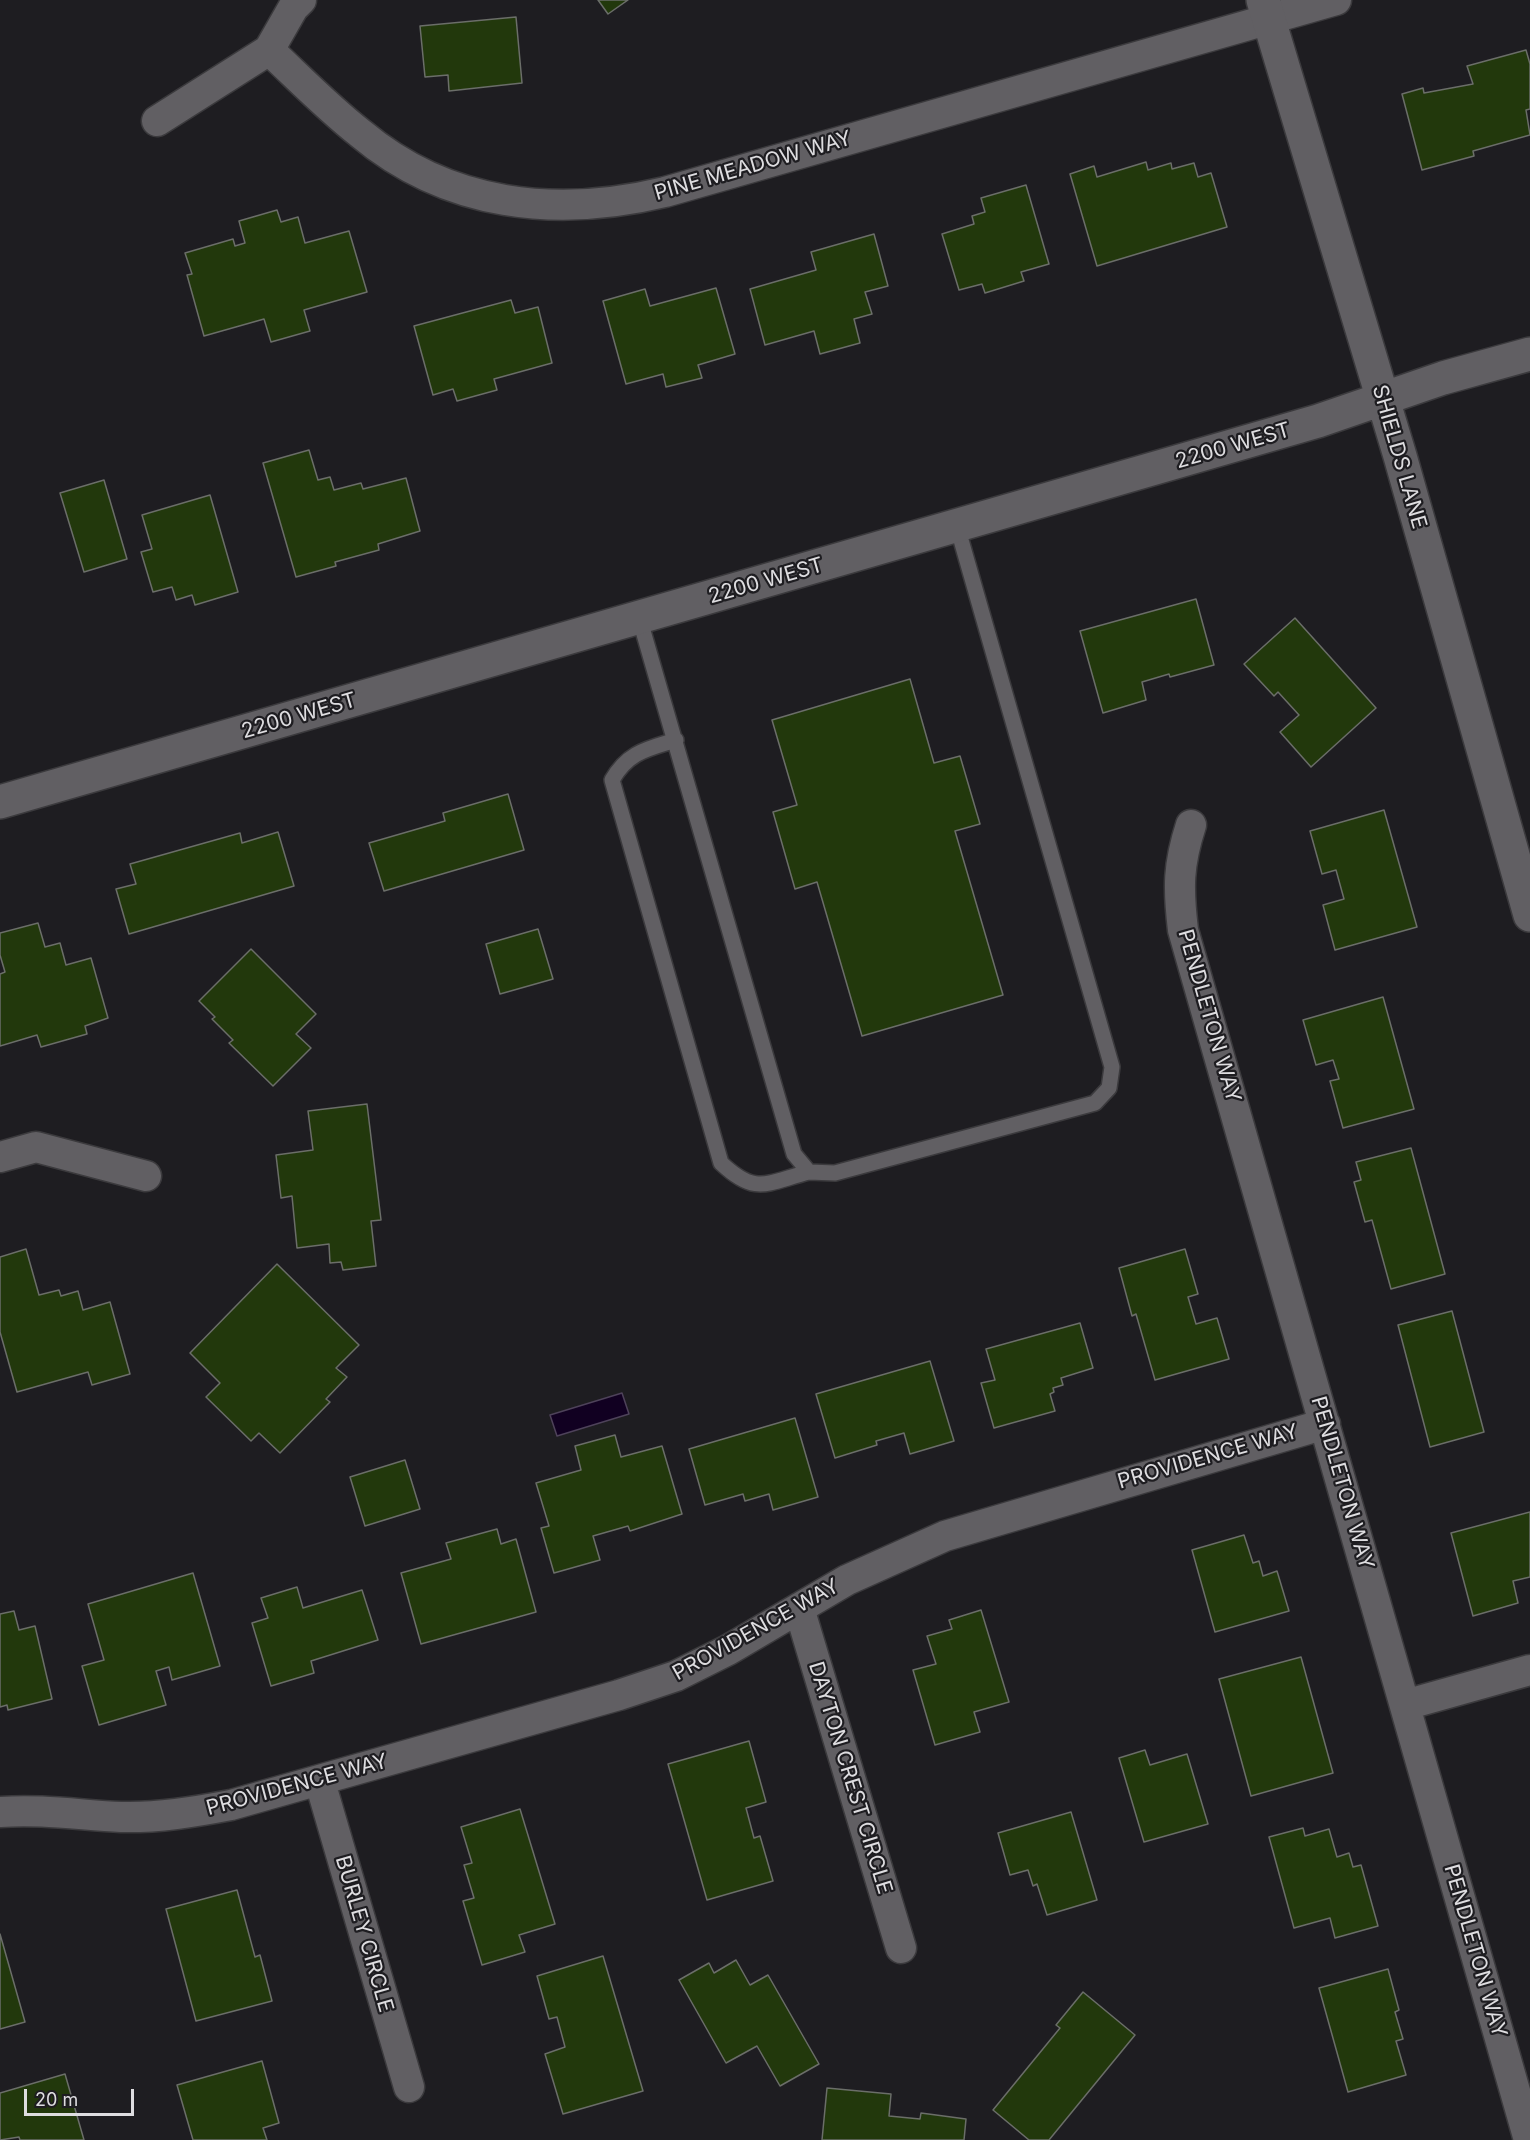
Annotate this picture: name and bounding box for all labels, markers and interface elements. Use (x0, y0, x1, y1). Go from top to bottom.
street label: PINE MEADOW WAY (651, 126, 855, 206)
street label: SHIELDS LANE (1366, 382, 1432, 532)
street label: 2200 WEST (1173, 418, 1293, 474)
street label: 2200 WEST (706, 553, 826, 609)
street label: 2200 WEST (239, 688, 359, 744)
street label: PENDLETON WAY (1172, 927, 1246, 1105)
street label: PENDLETON WAY (1305, 1394, 1379, 1572)
street label: PROVIDENCE WAY (1115, 1419, 1301, 1495)
street label: PROVIDENCE WAY (668, 1574, 844, 1686)
street label: DAYTON CREST CIRCLE (803, 1659, 897, 1897)
street label: PROVIDENCE WAY (204, 1749, 390, 1821)
street label: BURLEY CIRCLE (330, 1853, 398, 2015)
street label: PENDLETON WAY (1438, 1862, 1512, 2040)
scale bar (27, 2077, 136, 2115)
text: 20 m (35, 2089, 78, 2110)

